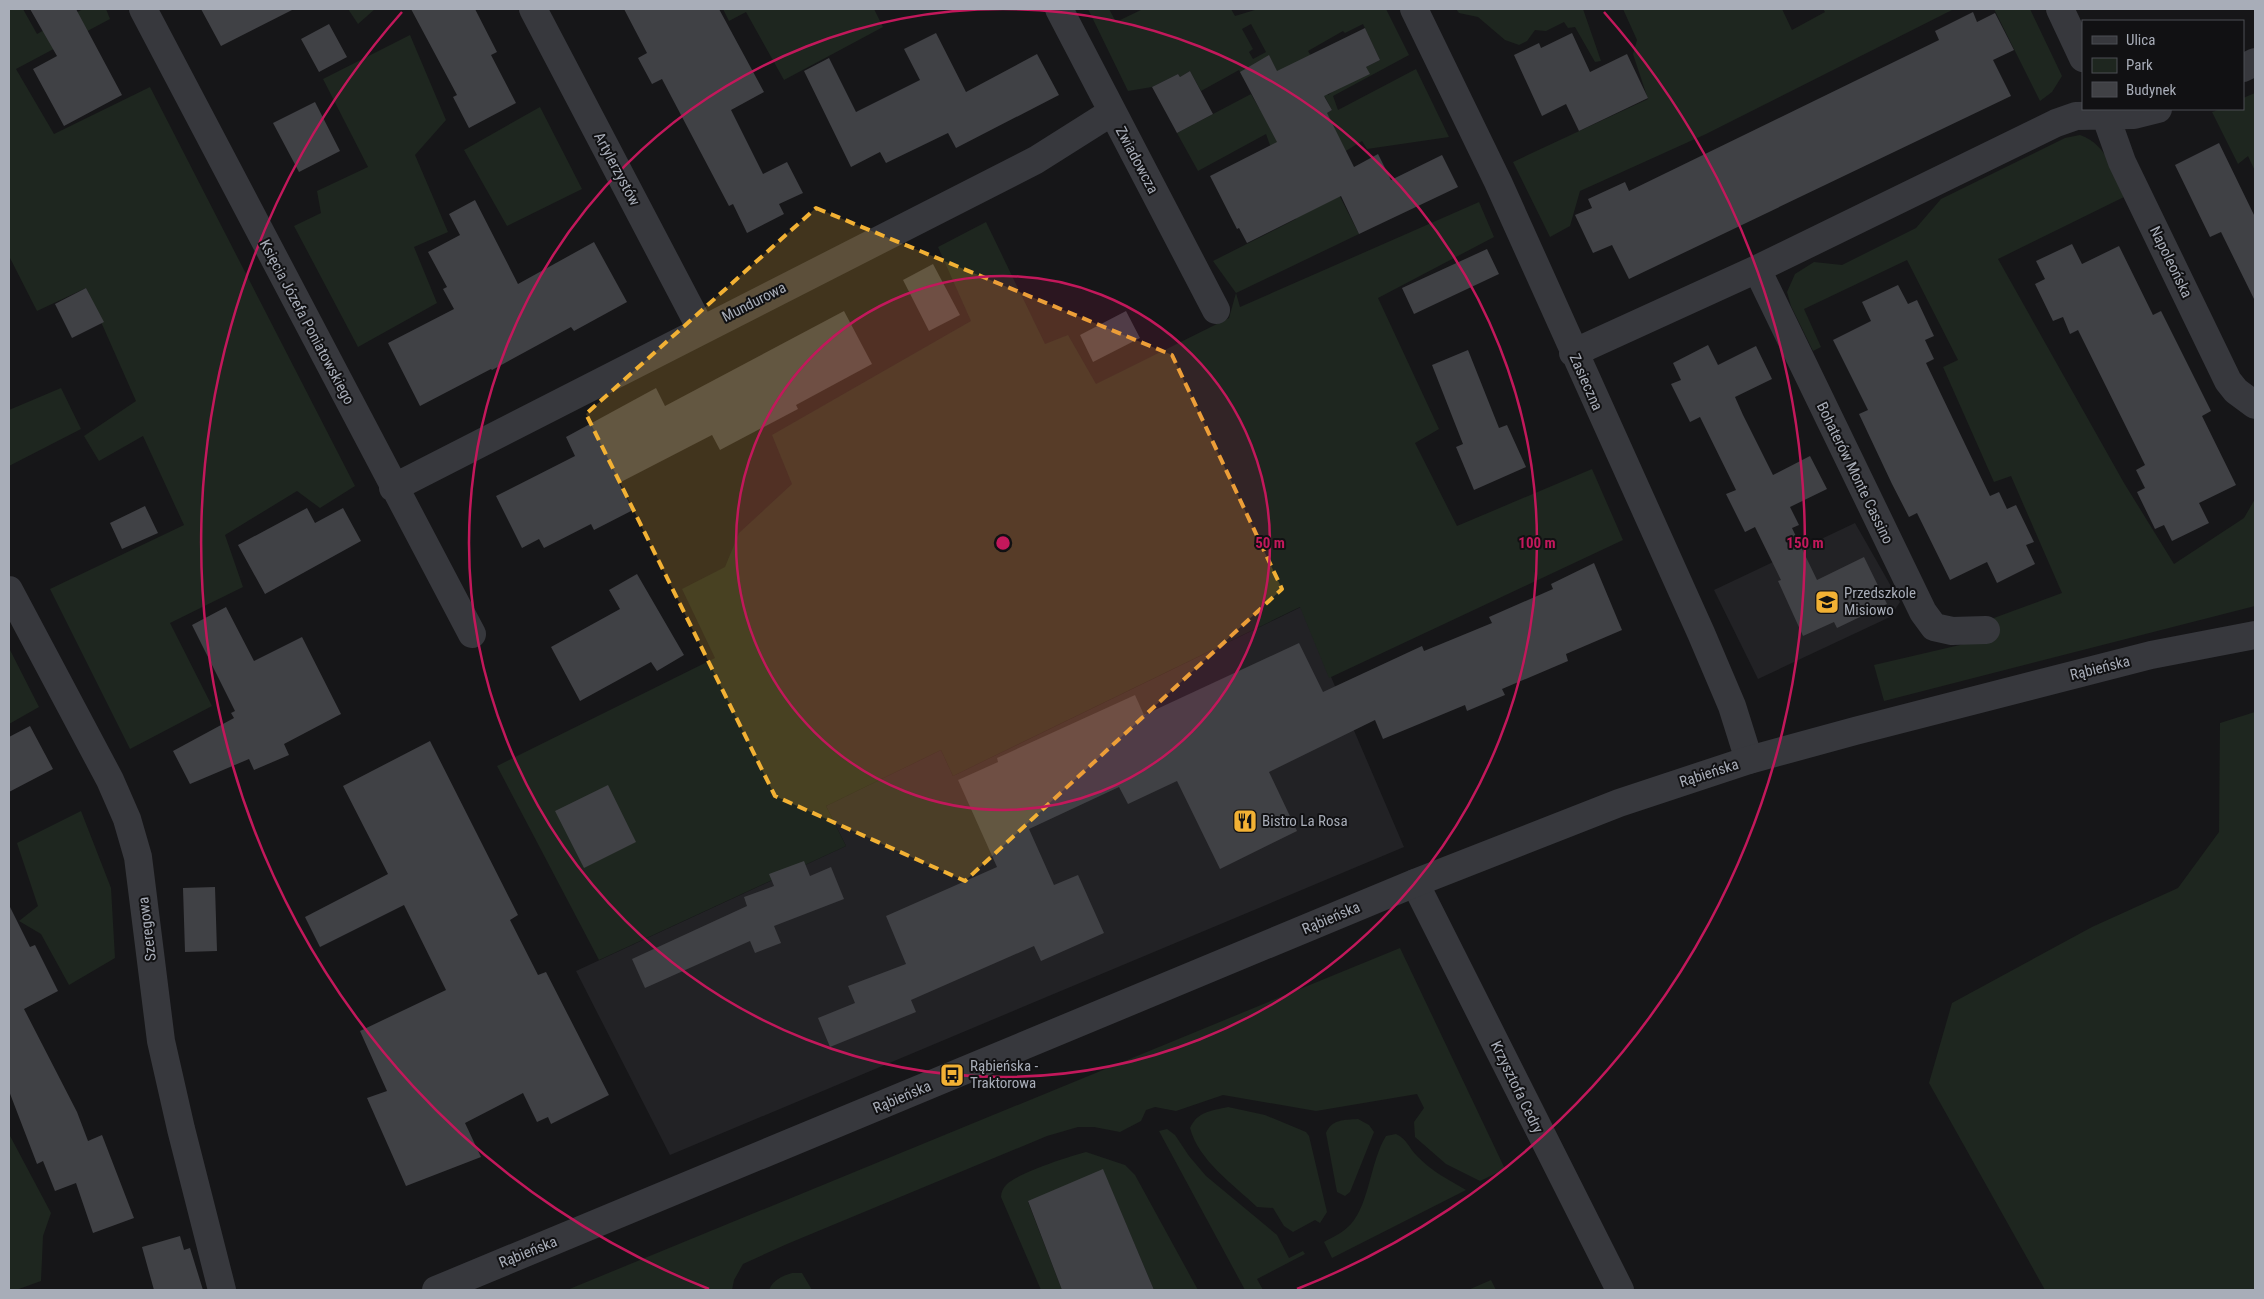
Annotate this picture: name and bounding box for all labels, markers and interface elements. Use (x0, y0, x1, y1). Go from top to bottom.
legend (2082, 20, 2244, 110)
text: Ulica (2126, 31, 2155, 49)
text: Park (2126, 56, 2153, 74)
text: Budynek (2126, 81, 2176, 99)
street label: Zwiadowcza (1112, 123, 1162, 197)
street label: Artylerzystów (590, 129, 644, 209)
street label: Napoleońska (2146, 223, 2196, 301)
street label: Księcia Józefa Poniatowskiego (256, 236, 358, 408)
street label: Mundurowa (719, 278, 789, 326)
street label: Zasieczna (1566, 351, 1606, 413)
street label: Bohaterów Monte Cassino (1813, 399, 1897, 547)
centre of rings (994, 534, 1012, 552)
text: 50 m (1255, 534, 1285, 552)
text: 100 m (1518, 534, 1556, 552)
text: 150 m (1786, 534, 1824, 552)
place label: Przedszkole Misiowo (1844, 584, 1916, 619)
school or university icon: Przedszkole Misiowo (1814, 589, 1840, 615)
street label: Rąbieńska (2068, 652, 2132, 684)
street label: Rąbieńska (1677, 755, 1741, 791)
restaurant icon: Bistro La Rosa (1232, 808, 1258, 834)
place label: Bistro La Rosa (1262, 812, 1348, 830)
street label: Szeregowa (134, 896, 160, 962)
street label: Rąbieńska (1299, 898, 1363, 938)
street label: Krzysztofa Cedry (1487, 1038, 1547, 1136)
place label: Rąbieńska - Traktorowa (970, 1057, 1039, 1092)
bus stop icon: Rąbieńska - Traktorowa (939, 1062, 965, 1088)
street label: Rąbieńska (870, 1077, 934, 1117)
street label: Rąbieńska (496, 1232, 560, 1272)

